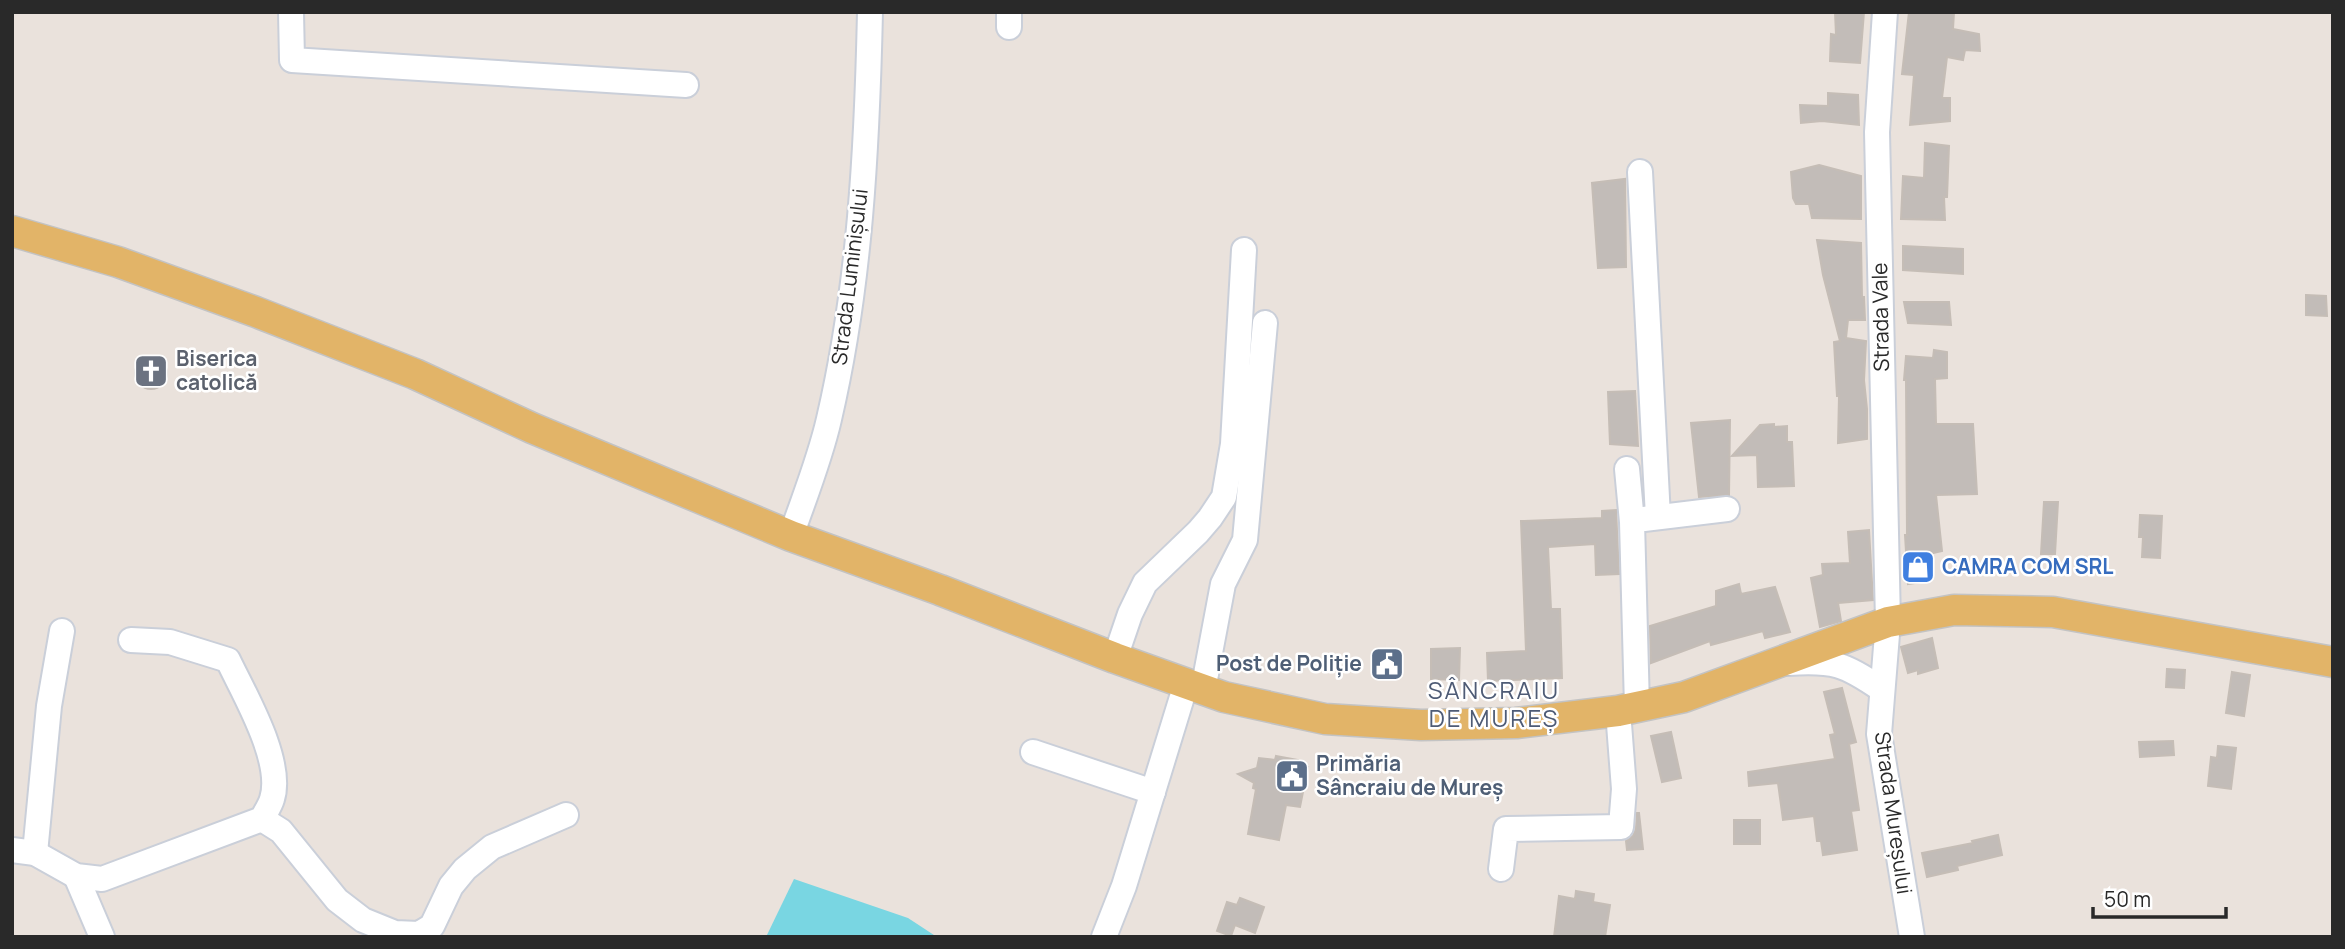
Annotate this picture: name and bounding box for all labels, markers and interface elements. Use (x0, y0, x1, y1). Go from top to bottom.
street label: Strada Luminișului (824, 187, 874, 367)
street label: Strada Vale (1865, 262, 1895, 372)
place label: Biserica catolică (176, 344, 257, 396)
church icon: Biserica catolică (132, 352, 170, 390)
shop icon: CAMRA COM SRL (1899, 548, 1937, 586)
place label: CAMRA COM SRL (1942, 552, 2114, 580)
public building icon: Post de Poliție (1368, 645, 1406, 683)
place label: Post de Poliție (1216, 649, 1362, 678)
district label: SÂNCRAIU DE MUREȘ (1428, 673, 1560, 734)
street label: Strada Mureșului (1869, 730, 1919, 896)
place label: Primăria Sâncraiu de Mureș (1316, 749, 1503, 802)
public building icon: Primăria Sâncraiu de Mureș (1273, 757, 1311, 795)
scale bar (2093, 876, 2226, 920)
text: 50 m (2104, 885, 2151, 913)

